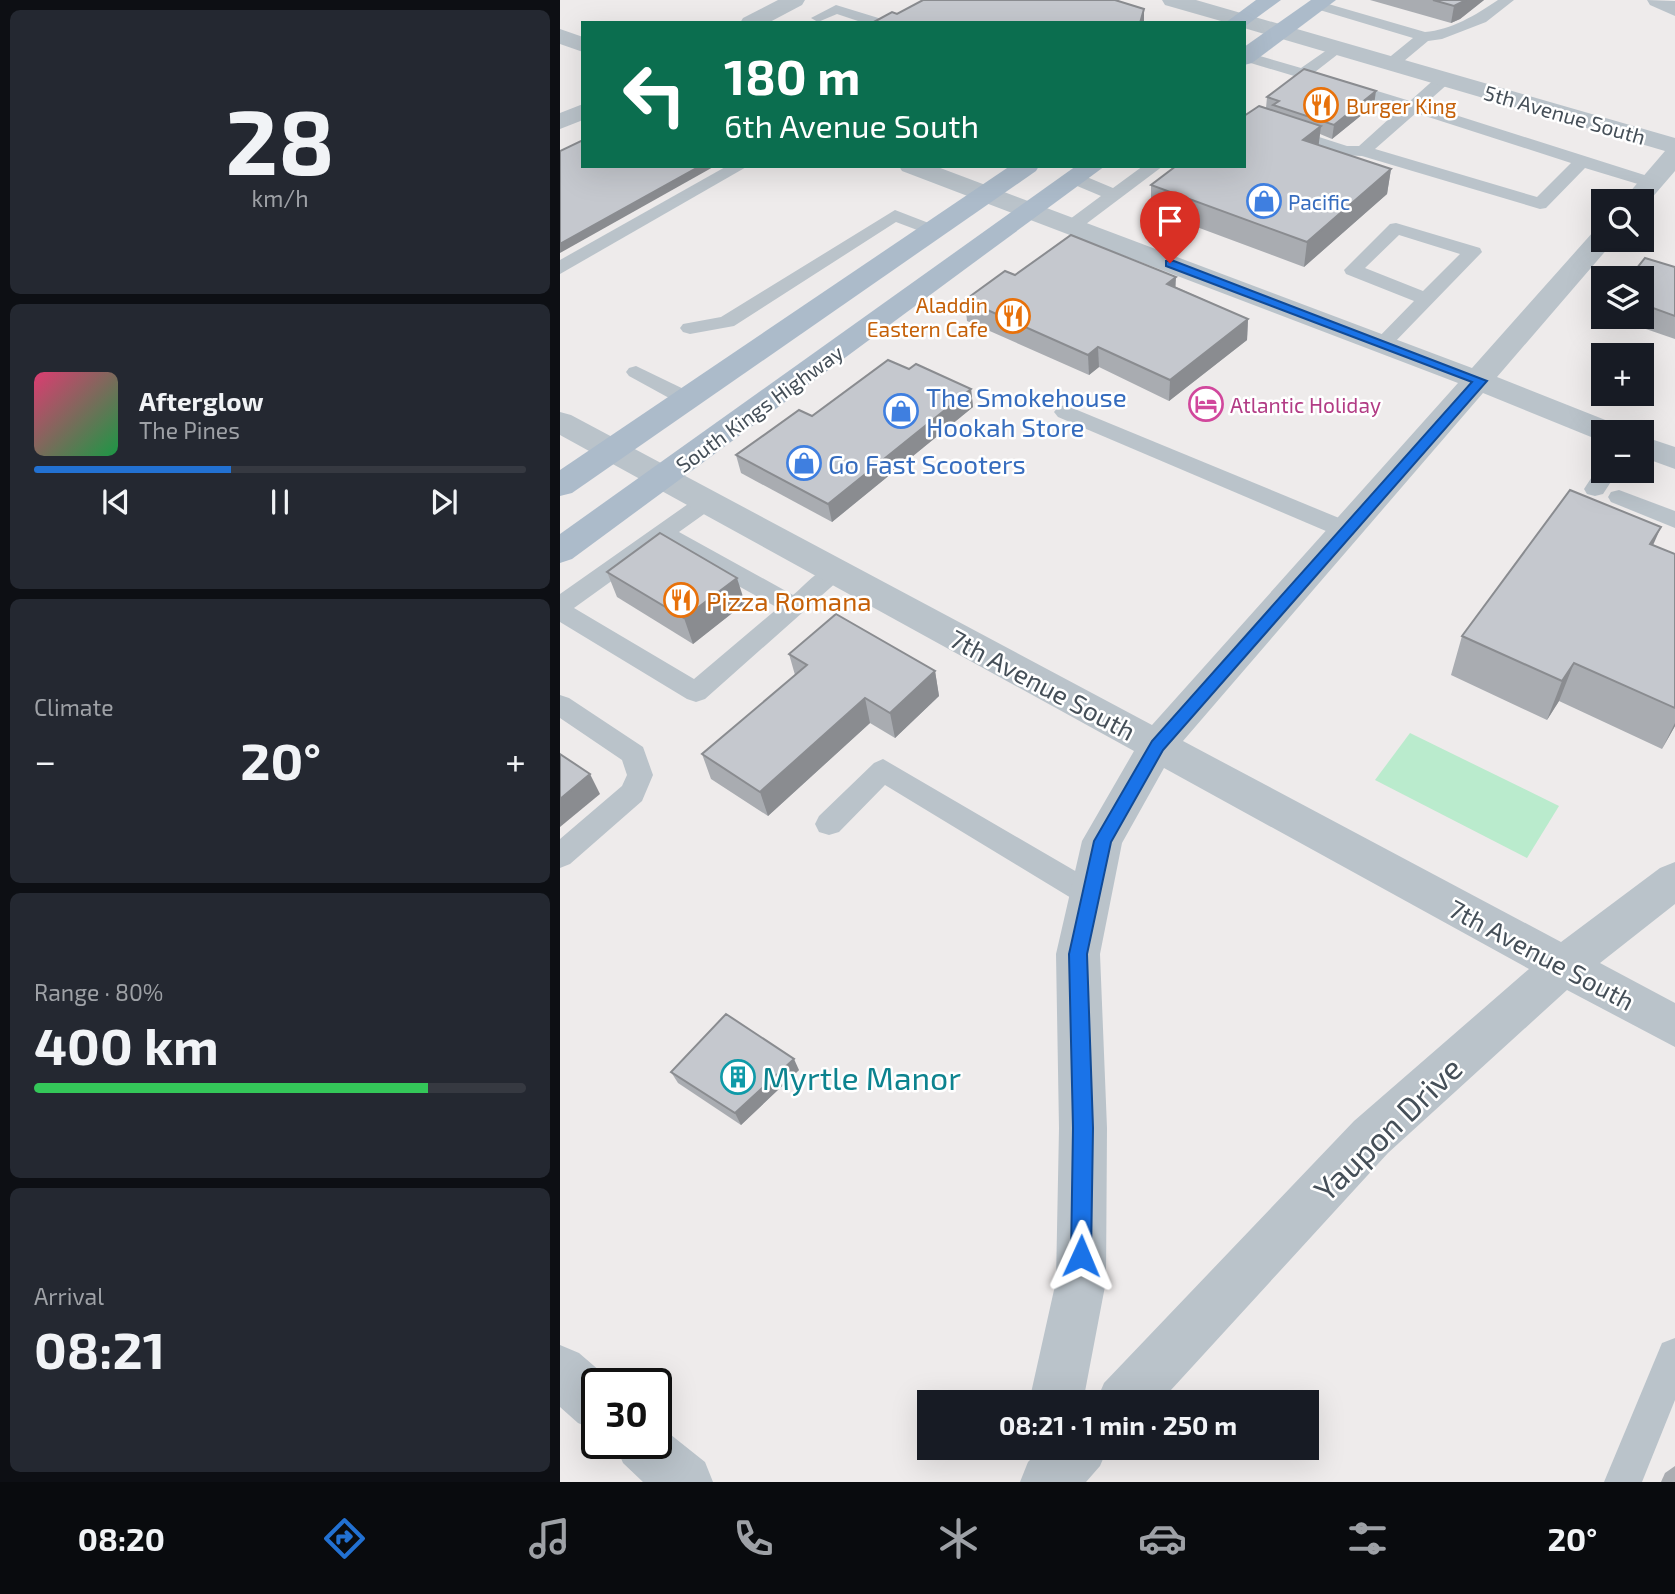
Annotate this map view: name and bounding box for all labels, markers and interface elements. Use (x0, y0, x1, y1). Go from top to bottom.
text: 180 m (724, 46, 860, 105)
icon: left (609, 49, 700, 140)
street label: 5th Avenue South (1481, 79, 1649, 149)
text: 28 (225, 84, 335, 193)
restaurant icon: Burger King (1302, 86, 1340, 124)
place label: Burger King (1346, 93, 1457, 118)
text: 6th Avenue South (724, 106, 979, 144)
shop icon: Pacific (1245, 182, 1283, 220)
text: km/h (251, 184, 309, 212)
place label: Pacific (1288, 189, 1350, 214)
map controls (1591, 189, 1654, 483)
button: search (1591, 189, 1654, 252)
pin (1140, 191, 1200, 263)
icon: arrive (1151, 202, 1189, 240)
button: layers (1591, 266, 1654, 329)
place label: Aladdin Eastern Cafe (867, 292, 988, 341)
restaurant icon: Aladdin Eastern Cafe (994, 297, 1032, 335)
street label: South Kings Highway (671, 339, 847, 477)
button: + (1591, 343, 1654, 406)
place label: The Smokehouse Hookah Store (926, 381, 1127, 442)
text: Afterglow (139, 385, 264, 416)
hotel icon: Atlantic Holiday (1187, 385, 1225, 423)
shop icon: The Smokehouse Hookah Store (882, 392, 920, 430)
place label: Atlantic Holiday (1230, 392, 1381, 417)
text: The Pines (139, 416, 240, 444)
button: − (1591, 420, 1654, 483)
shop icon: Go Fast Scooters (785, 444, 823, 482)
place label: Go Fast Scooters (828, 448, 1026, 479)
icon: previous (97, 483, 135, 521)
icon: pause (261, 483, 299, 521)
icon: next (425, 483, 463, 521)
restaurant icon: Pizza Romana (662, 581, 700, 619)
place label: Pizza Romana (706, 585, 872, 616)
street label: 7th Avenue South (945, 622, 1141, 746)
text: Climate (34, 693, 114, 721)
text: 20° (240, 728, 321, 790)
text: − (34, 737, 56, 783)
text: + (505, 737, 526, 783)
street label: 7th Avenue South (1444, 892, 1640, 1016)
text: Range · 80% (34, 978, 163, 1006)
text: 400 km (34, 1013, 219, 1075)
street label: Yaupon Drive (1305, 1048, 1469, 1208)
building icon: Myrtle Manor (719, 1058, 757, 1096)
place label: Myrtle Manor (762, 1058, 961, 1096)
position arrow (1044, 1219, 1118, 1293)
text: Arrival (34, 1282, 104, 1310)
text: 08:21 (34, 1317, 165, 1379)
speed limit sign: 30 (581, 1368, 672, 1459)
text: 08:21 · 1 min · 250 m (999, 1409, 1237, 1440)
icon: directions (320, 1514, 369, 1563)
icon: music (525, 1514, 574, 1563)
icon: phone (729, 1514, 778, 1563)
icon: climate (934, 1514, 983, 1563)
icon: car (1138, 1514, 1187, 1563)
icon: filters (1343, 1514, 1392, 1563)
text: 08:20 (78, 1519, 165, 1557)
text: 20° (1547, 1519, 1597, 1557)

